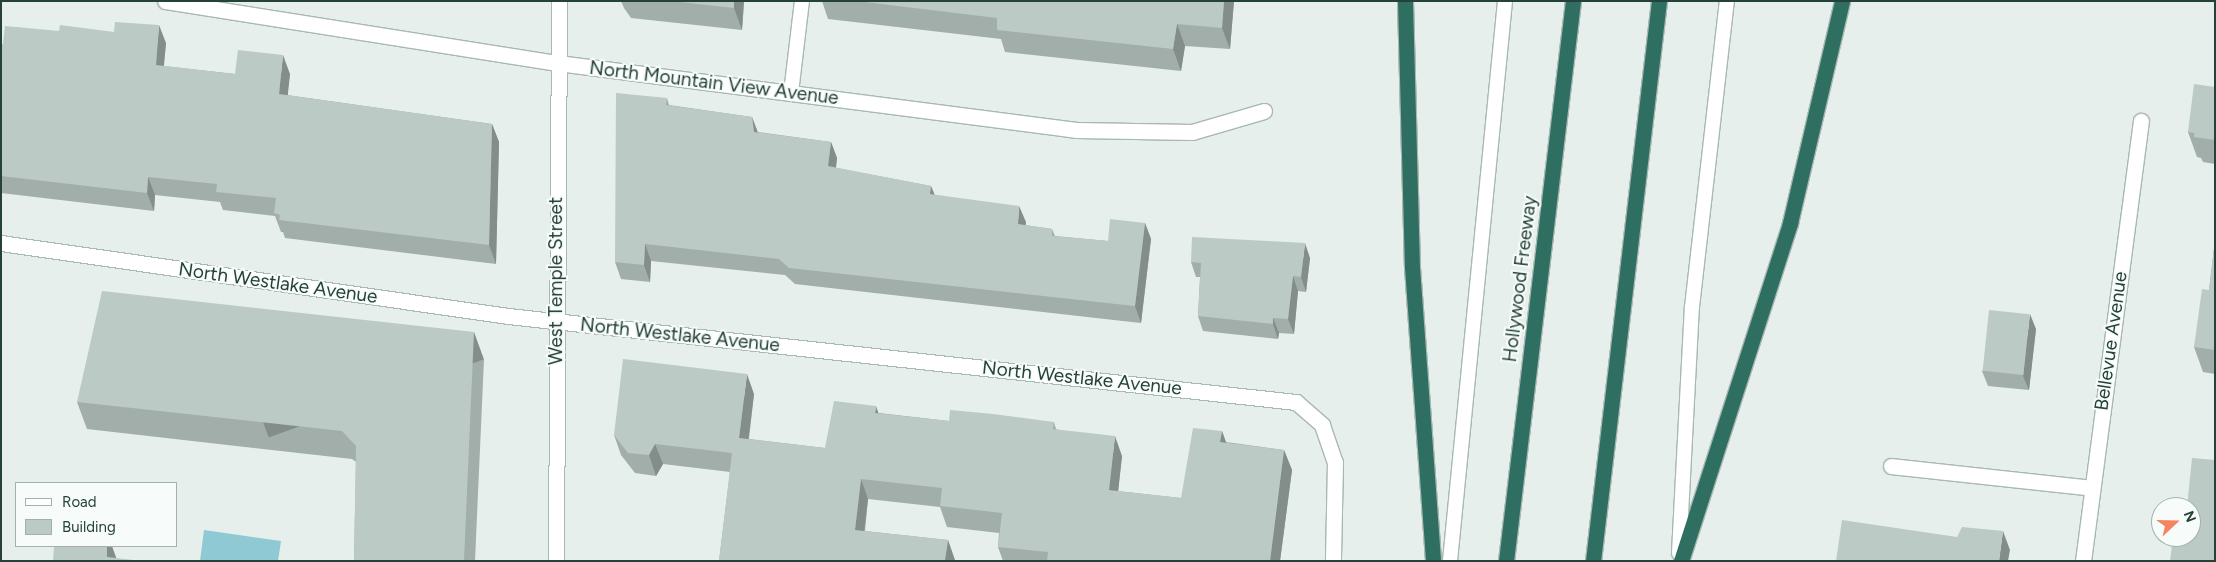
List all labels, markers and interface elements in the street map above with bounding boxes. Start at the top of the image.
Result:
street label: North Mountain View Avenue [588,56,840,110]
street label: Hollywood Freeway [1498,195,1542,363]
street label: West Temple Street [545,197,567,365]
street label: North Westlake Avenue [177,258,379,308]
street label: Bellevue Avenue [2090,270,2132,412]
street label: North Westlake Avenue [579,313,781,357]
street label: North Westlake Avenue [981,356,1183,400]
legend [15,482,178,547]
text: Road [62,493,97,511]
north arrow [2151,497,2201,547]
text: N [2180,509,2199,525]
text: Building [62,518,116,536]

